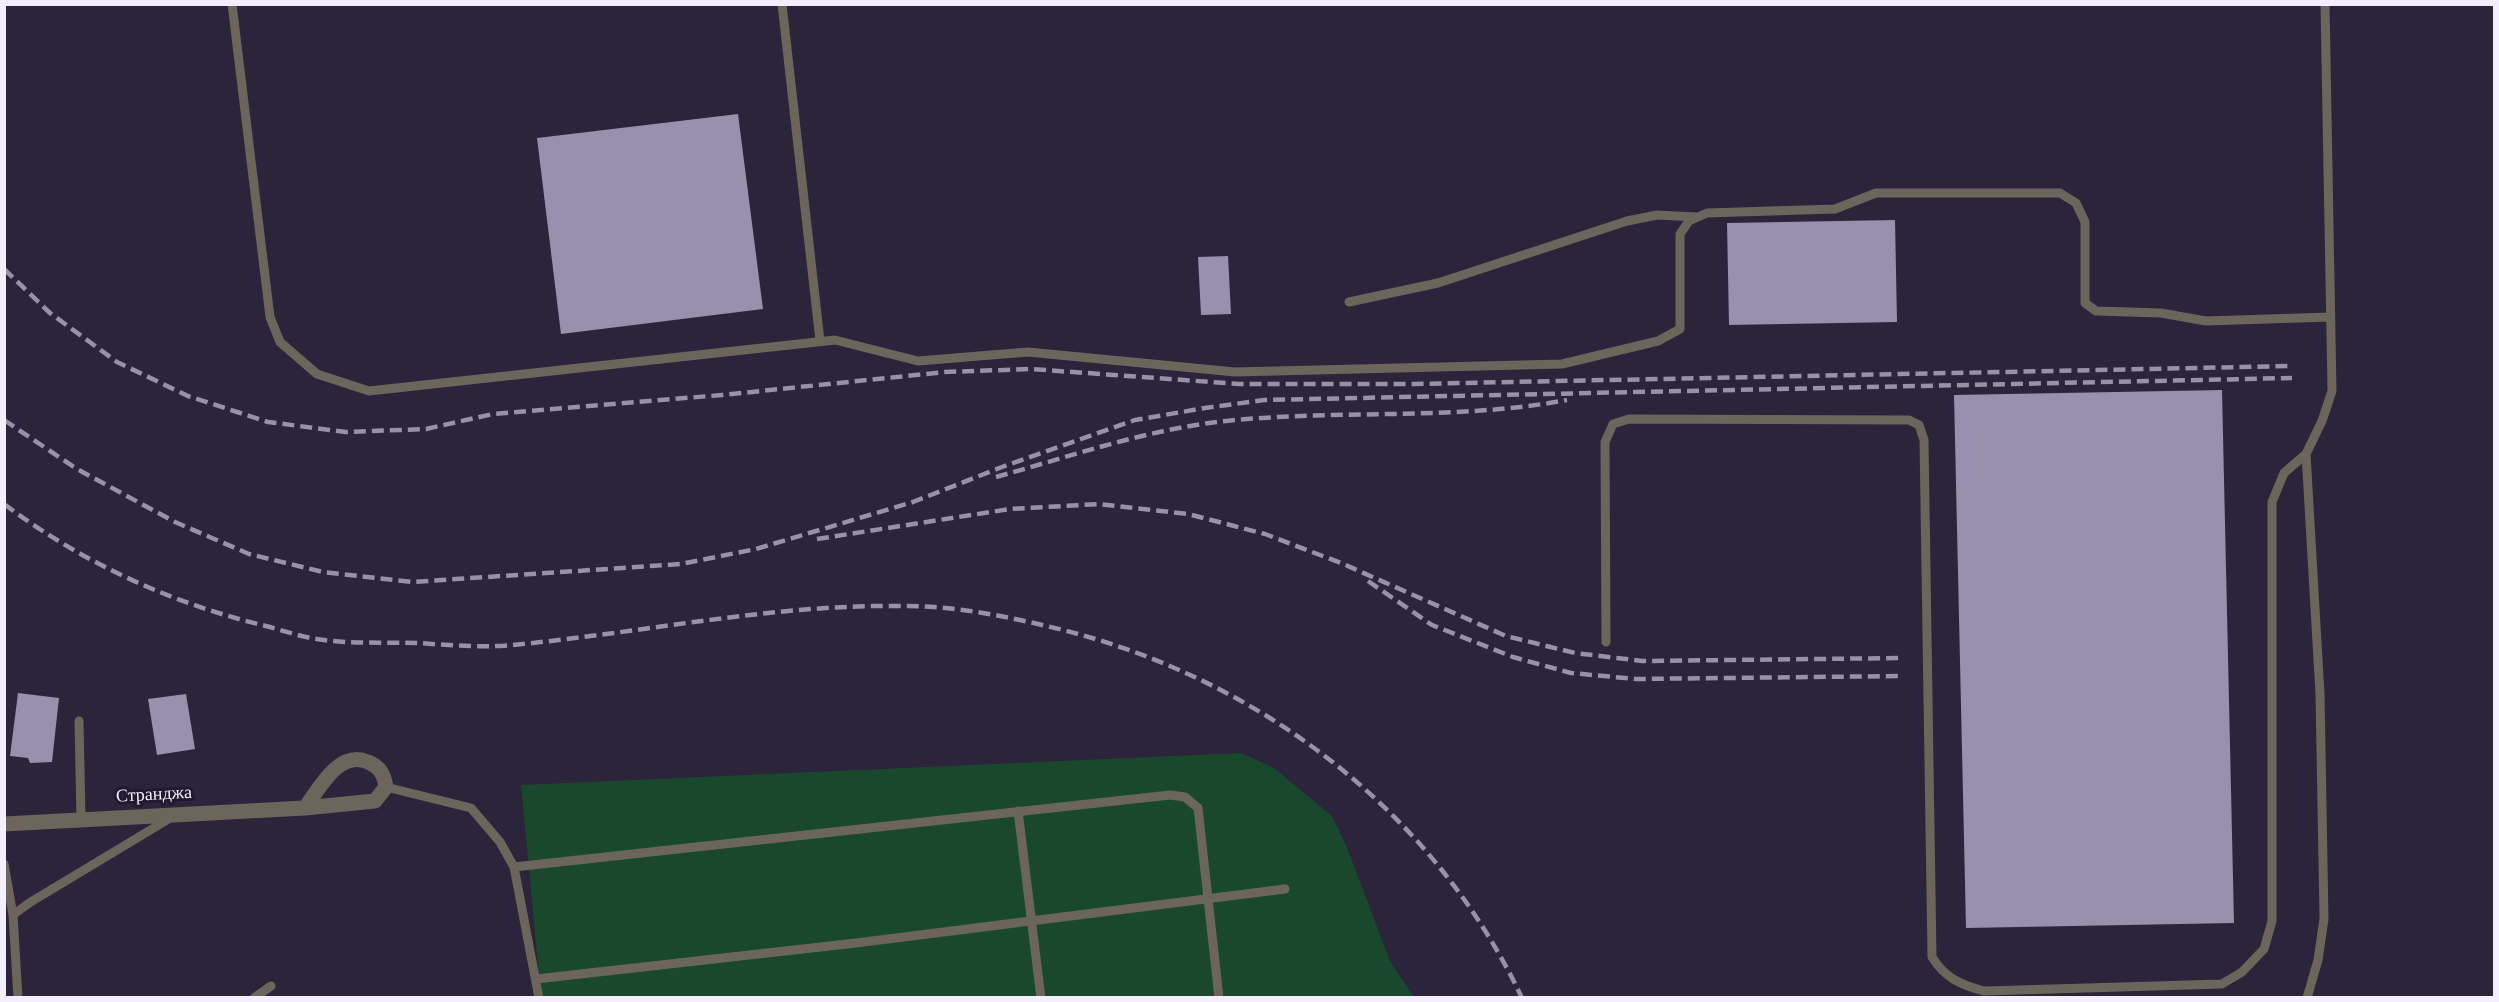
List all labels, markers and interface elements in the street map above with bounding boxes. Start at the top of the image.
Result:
street label: Странджа [115,782,193,808]

